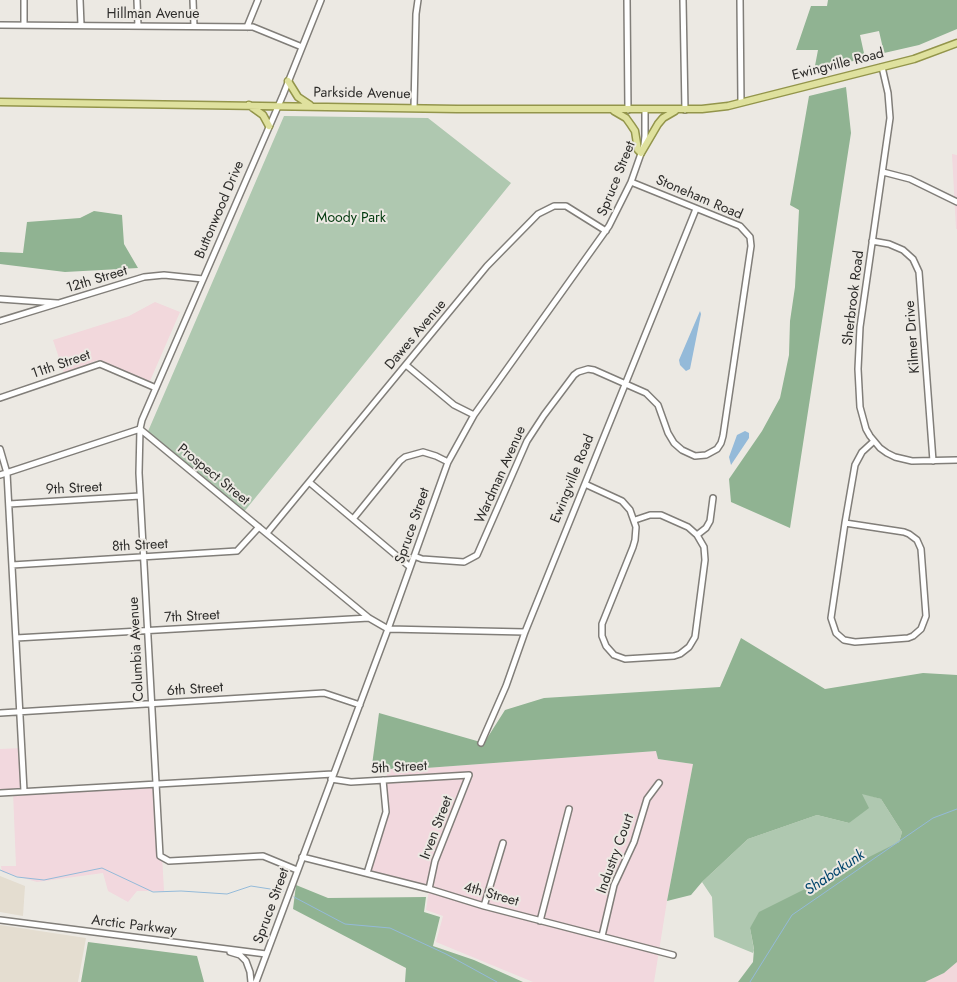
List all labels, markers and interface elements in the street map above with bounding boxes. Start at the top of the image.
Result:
street label: Hillman Avenue [107,7,199,23]
street label: Ewingville Road [790,45,886,85]
street label: Parkside Avenue [313,85,411,103]
street label: Spruce Street [594,139,640,219]
street label: Buttonwood Drive [192,159,248,261]
street label: Stoneham Road [653,172,745,224]
park label: Moody Park [316,211,386,227]
street label: Sherbrook Road [840,250,868,346]
street label: 12th Street [65,263,129,297]
street label: Dawes Avenue [382,297,450,373]
street label: Kilmer Drive [902,300,924,374]
street label: 11th Street [29,347,93,383]
street label: Wardman Avenue [472,424,530,526]
street label: Ewingville Road [548,432,598,526]
street label: Prospect Street [173,441,253,509]
street label: 9th Street [45,479,103,499]
street label: Spruce Street [392,486,434,566]
street label: 8th Street [112,536,168,556]
street label: Columbia Avenue [126,596,148,702]
street label: 7th Street [164,607,220,627]
street label: 6th Street [166,680,224,700]
street label: 5th Street [370,758,428,778]
street label: Irven Street [417,794,457,862]
street label: Industry Court [594,812,638,896]
water label: Shabakunk [802,846,868,900]
street label: Spruce Street [251,866,293,946]
street label: 4th Street [462,879,520,911]
street label: Arctic Parkway [90,912,178,940]

